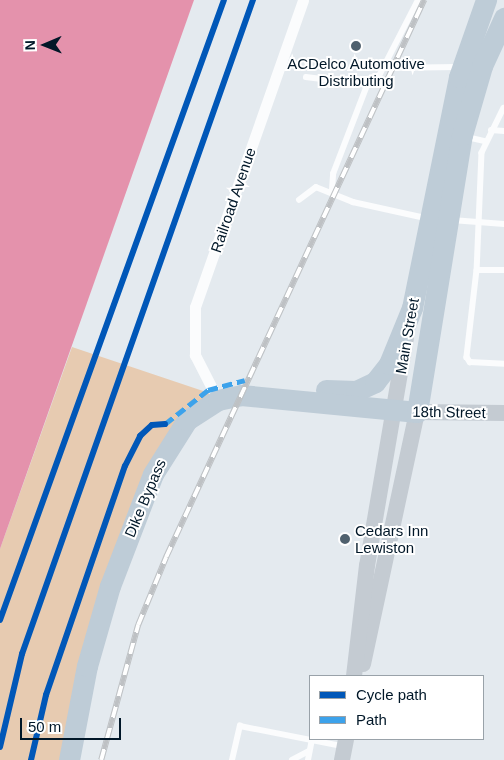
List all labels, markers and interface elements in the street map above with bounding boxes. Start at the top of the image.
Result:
north arrow [20,20,70,70]
text: N [22,40,38,50]
marker: ACDelco Automotive Distributing [350,40,362,52]
place label: ACDelco Automotive Distributing [287,54,425,89]
street label: Railroad Avenue [206,145,260,255]
street label: Main Street [391,297,423,375]
street label: 18th Street [412,402,486,422]
street label: Dike Bypass [120,456,170,540]
place label: Cedars Inn Lewiston [355,521,428,556]
marker: Cedars Inn Lewiston [339,533,351,545]
legend [309,675,484,740]
text: Cycle path [356,686,427,703]
scale bar [22,708,124,740]
text: Path [356,711,387,728]
text: 50 m [28,718,61,735]

